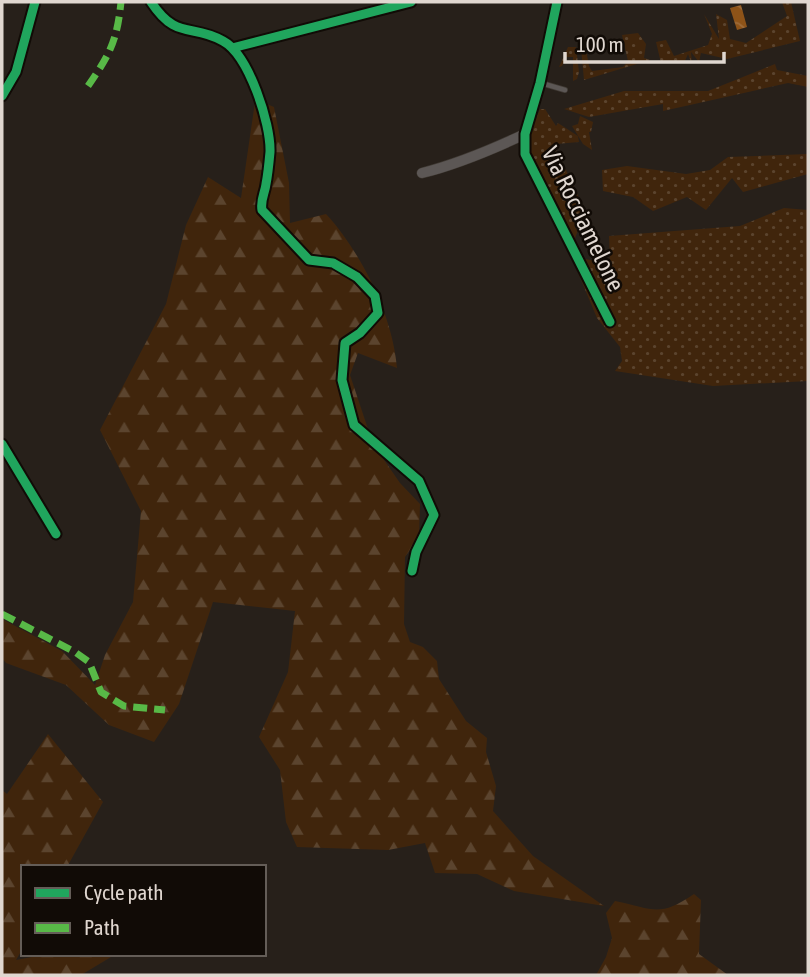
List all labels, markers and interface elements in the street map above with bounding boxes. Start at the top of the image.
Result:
scale bar [565,21,724,65]
text: 100 m [576,32,624,56]
street label: Via Rocciamelone [537,142,630,296]
legend [21,865,266,956]
text: Cycle path [84,880,163,904]
text: Path [84,915,120,939]

